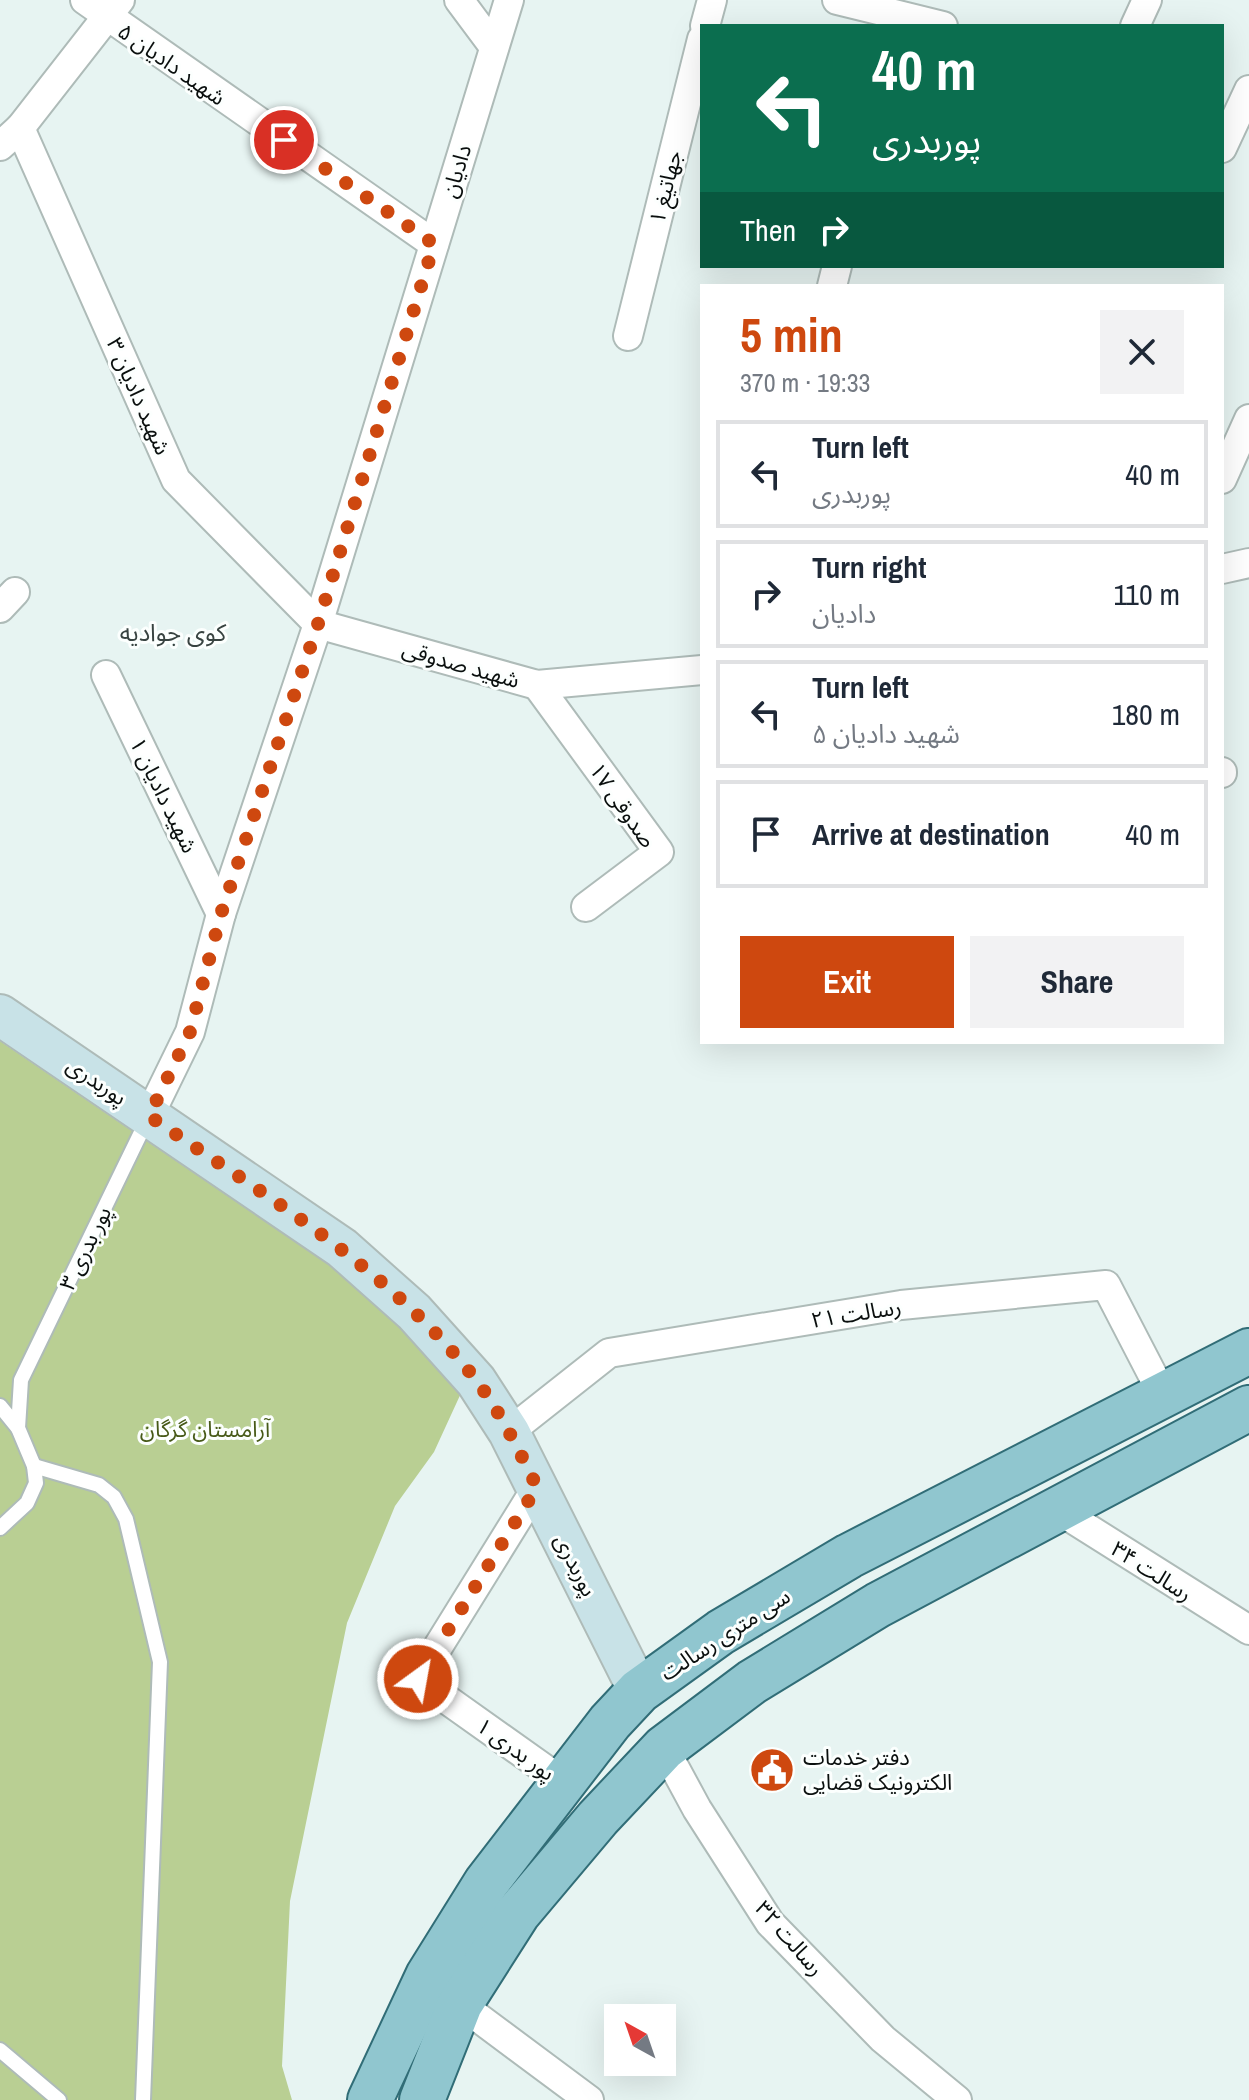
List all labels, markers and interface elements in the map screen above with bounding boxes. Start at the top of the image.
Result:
street label: ۵ شهید دادیان [112,16,232,112]
text: 40 m [872,32,977,107]
icon: left [740,56,844,160]
pin [250,106,318,174]
text: پوربدری [872,116,981,164]
icon: arrive [262,118,306,162]
street label: دادیان [434,141,478,201]
street label: جهاتیغ ۱ [641,147,691,227]
icon: right [812,208,856,252]
text: Then [740,210,796,250]
text: 5 min [740,302,843,367]
button: close [1100,310,1184,394]
street label: ۳ شهید دادیان [100,333,178,459]
text: 370 m · 19:33 [740,365,870,400]
text: Turn left [812,427,909,467]
icon: left [744,452,788,496]
text: 40 m [1125,454,1180,494]
text: پوربدری [812,476,891,511]
text: Turn right [812,547,926,587]
icon: right [744,572,788,616]
text: 110 m [1113,574,1180,614]
text: دادیان [812,596,876,631]
district label: کوی جوادیه [120,616,227,648]
street label: شهید صدوقی [399,633,523,695]
text: Turn left [812,667,909,707]
icon: left [744,692,788,736]
text: 180 m [1112,694,1180,734]
text: ۵ شهید دادیان [812,716,960,751]
street label: ۱ شهید دادیان [123,732,205,858]
street label: ۱۷ صدوقی [583,756,663,854]
icon: arrive [744,812,788,856]
text: Arrive at destination [812,814,1050,854]
text: 40 m [1125,814,1180,854]
button: Exit [740,936,954,1028]
button: Share [970,936,1184,1028]
street label: پوربدری [61,1050,133,1112]
street label: پور بدری ۳ [52,1201,118,1295]
street label: ۲۱ رسالت [809,1291,903,1335]
park label: آرامستان گرگان [140,1414,272,1444]
street label: پوربدری [547,1528,605,1602]
street label: رسالت ۳۴ [1106,1534,1198,1608]
street label: سی متری رسالت [654,1581,796,1687]
position arrow [376,1637,460,1721]
street label: پور بدری ۱ [471,1710,561,1788]
place label: دفتر خدمات الکترونیک قضایی [803,1742,952,1797]
public building icon: دفتر خدمات الکترونیک قضایی [748,1746,796,1794]
street label: ۳۲ رسالت [749,1894,831,1982]
north arrow [604,2004,676,2076]
map controls [604,2004,676,2076]

